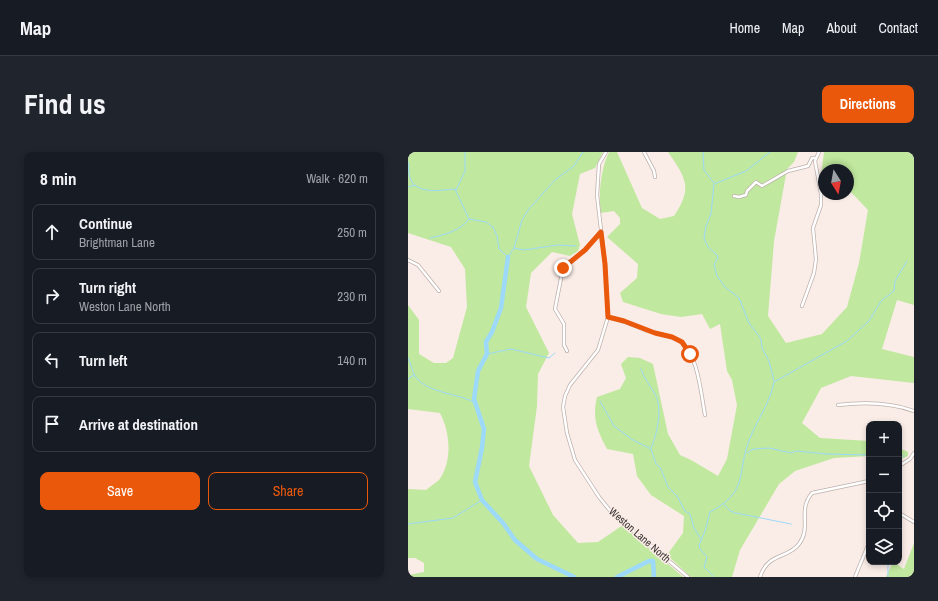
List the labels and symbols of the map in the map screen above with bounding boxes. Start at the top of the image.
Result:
north arrow [818,164,854,200]
route end [554,259,572,277]
route start [681,345,699,363]
street label: Weston Lane North [606,504,674,566]

